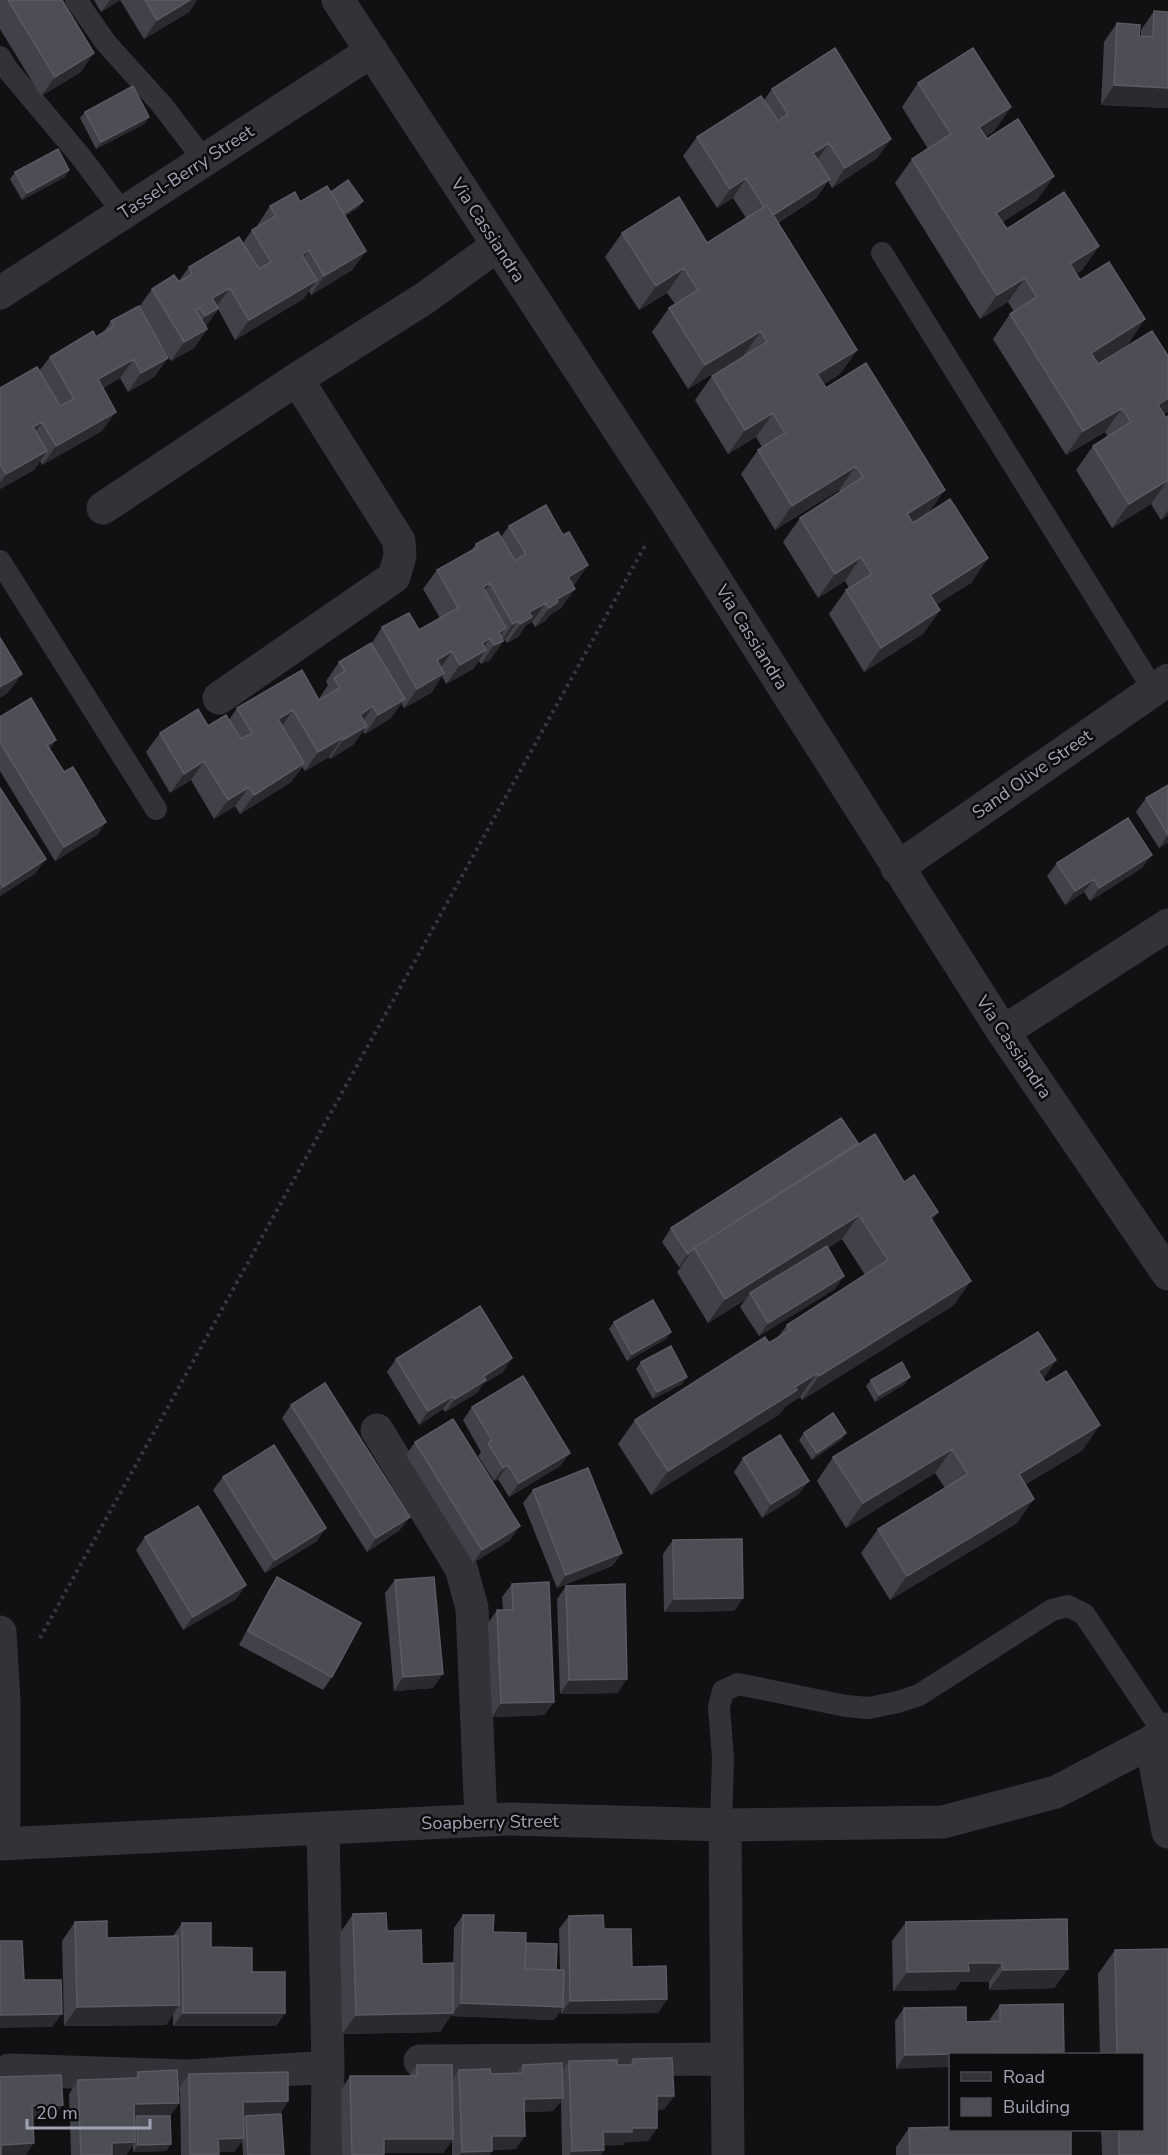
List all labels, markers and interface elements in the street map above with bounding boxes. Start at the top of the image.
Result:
street label: Tassel-Berry Street [114,119,259,225]
street label: Via Cassiandra [445,172,531,287]
street label: Via Cassiandra [710,579,794,694]
street label: Sand Olive Street [967,723,1097,824]
street label: Via Cassiandra [970,990,1057,1103]
street label: Soapberry Street [421,1809,560,1835]
legend [949,2053,1144,2131]
text: Road [1003,2065,1045,2089]
scale bar [27,2092,150,2130]
text: Building [1003,2095,1070,2119]
text: 20 m [36,2101,78,2125]

